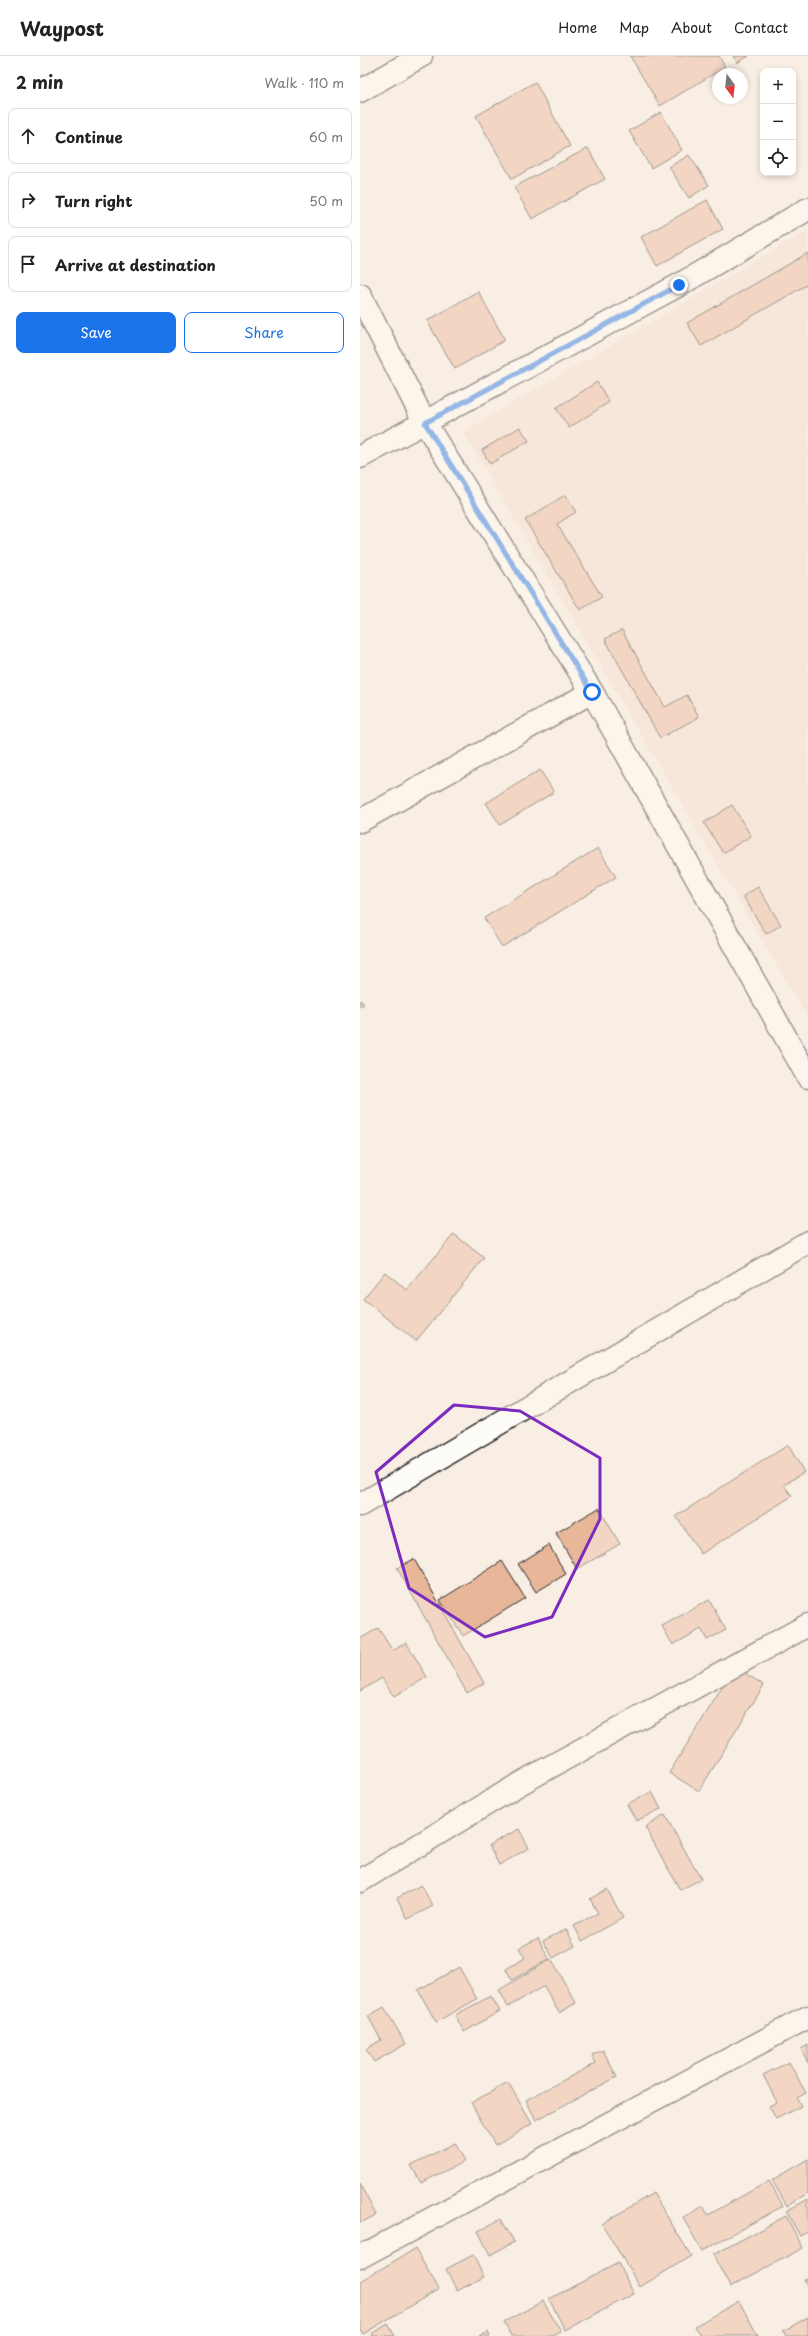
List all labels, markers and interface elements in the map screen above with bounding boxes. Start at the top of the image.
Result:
text: Waypost [20,14,104,42]
text: Home [558,17,597,38]
text: Map [619,17,649,38]
text: About [671,17,712,38]
text: Contact [734,17,788,38]
north arrow [712,68,748,104]
map controls [760,68,796,176]
button: + [760,68,796,104]
text: 2 min [16,69,63,95]
text: Walk · 110 m [265,73,344,92]
button: − [760,104,796,140]
icon: ahead [17,125,39,147]
text: Continue [55,125,123,148]
text: 60 m [309,127,343,146]
button: locate [760,140,796,176]
icon: right [17,189,39,211]
text: Turn right [55,189,132,212]
text: 50 m [309,191,343,210]
icon: arrive [17,253,39,275]
text: Arrive at destination [55,253,216,276]
route end [670,276,688,294]
button: Save [16,312,176,353]
button: Share [184,312,344,353]
route start [583,683,601,701]

